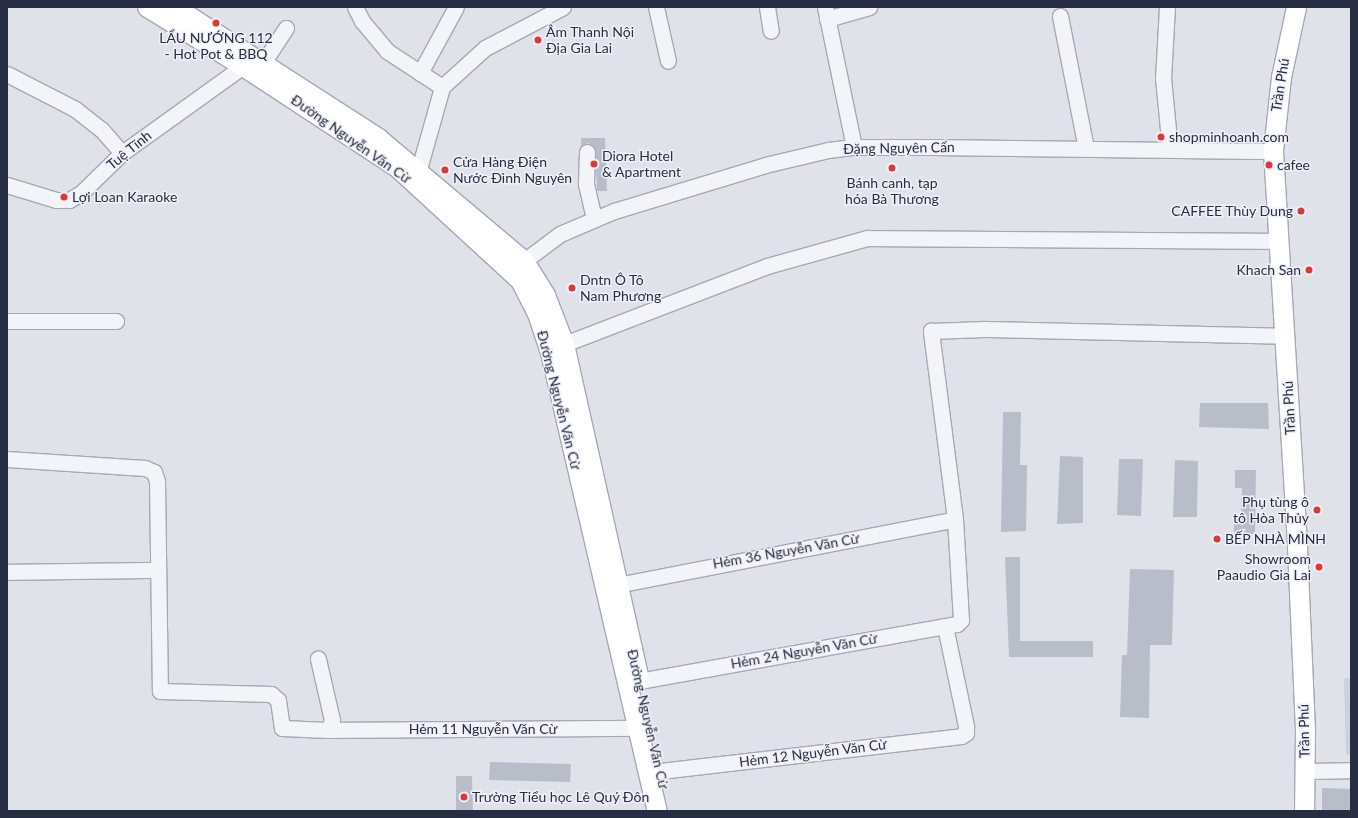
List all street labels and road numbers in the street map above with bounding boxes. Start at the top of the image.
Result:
street label: Trần Phú [1267,57,1293,113]
street label: Đường Nguyễn Văn Cừ [288,91,414,187]
street label: Tuệ Tĩnh [103,127,155,173]
street label: Đặng Nguyên Cẩn [843,139,955,157]
street label: Đường Nguyễn Văn Cừ [534,329,584,471]
street label: Trần Phú [1279,381,1299,435]
street label: Hẻm 36 Nguyễn Văn Cừ [711,530,861,572]
street label: Hẻm 24 Nguyễn Văn Cừ [729,630,879,672]
street label: Đường Nguyễn Văn Cừ [624,647,672,791]
street label: Trần Phú [1295,704,1313,758]
street label: Hẻm 11 Nguyễn Văn Cừ [408,721,558,737]
street label: Hẻm 12 Nguyễn Văn Cừ [738,736,888,770]

